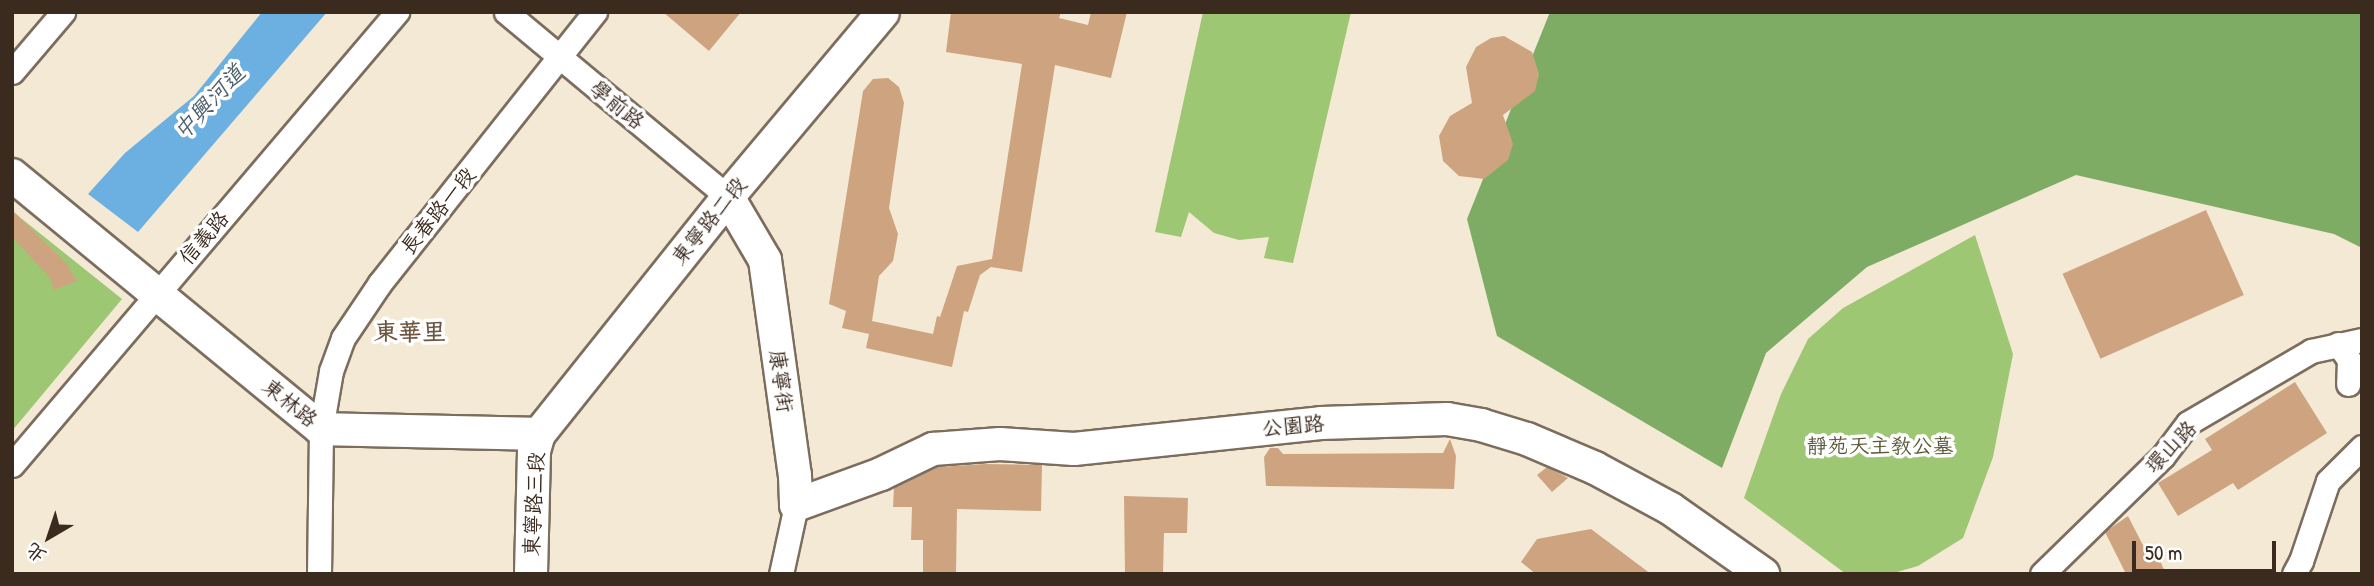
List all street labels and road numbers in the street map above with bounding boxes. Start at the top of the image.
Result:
street label: 學前路 [585,75,649,135]
street label: 長春路一段 [395,162,481,260]
street label: 東寧路二段 [666,172,752,270]
street label: 信義路 [174,206,234,270]
street label: 康寧街 [764,348,798,414]
street label: 東林路 [258,373,322,433]
street label: 公園路 [1261,411,1325,441]
street label: 環山路 [2140,416,2202,478]
street label: 東寧路三段 [519,451,549,557]

